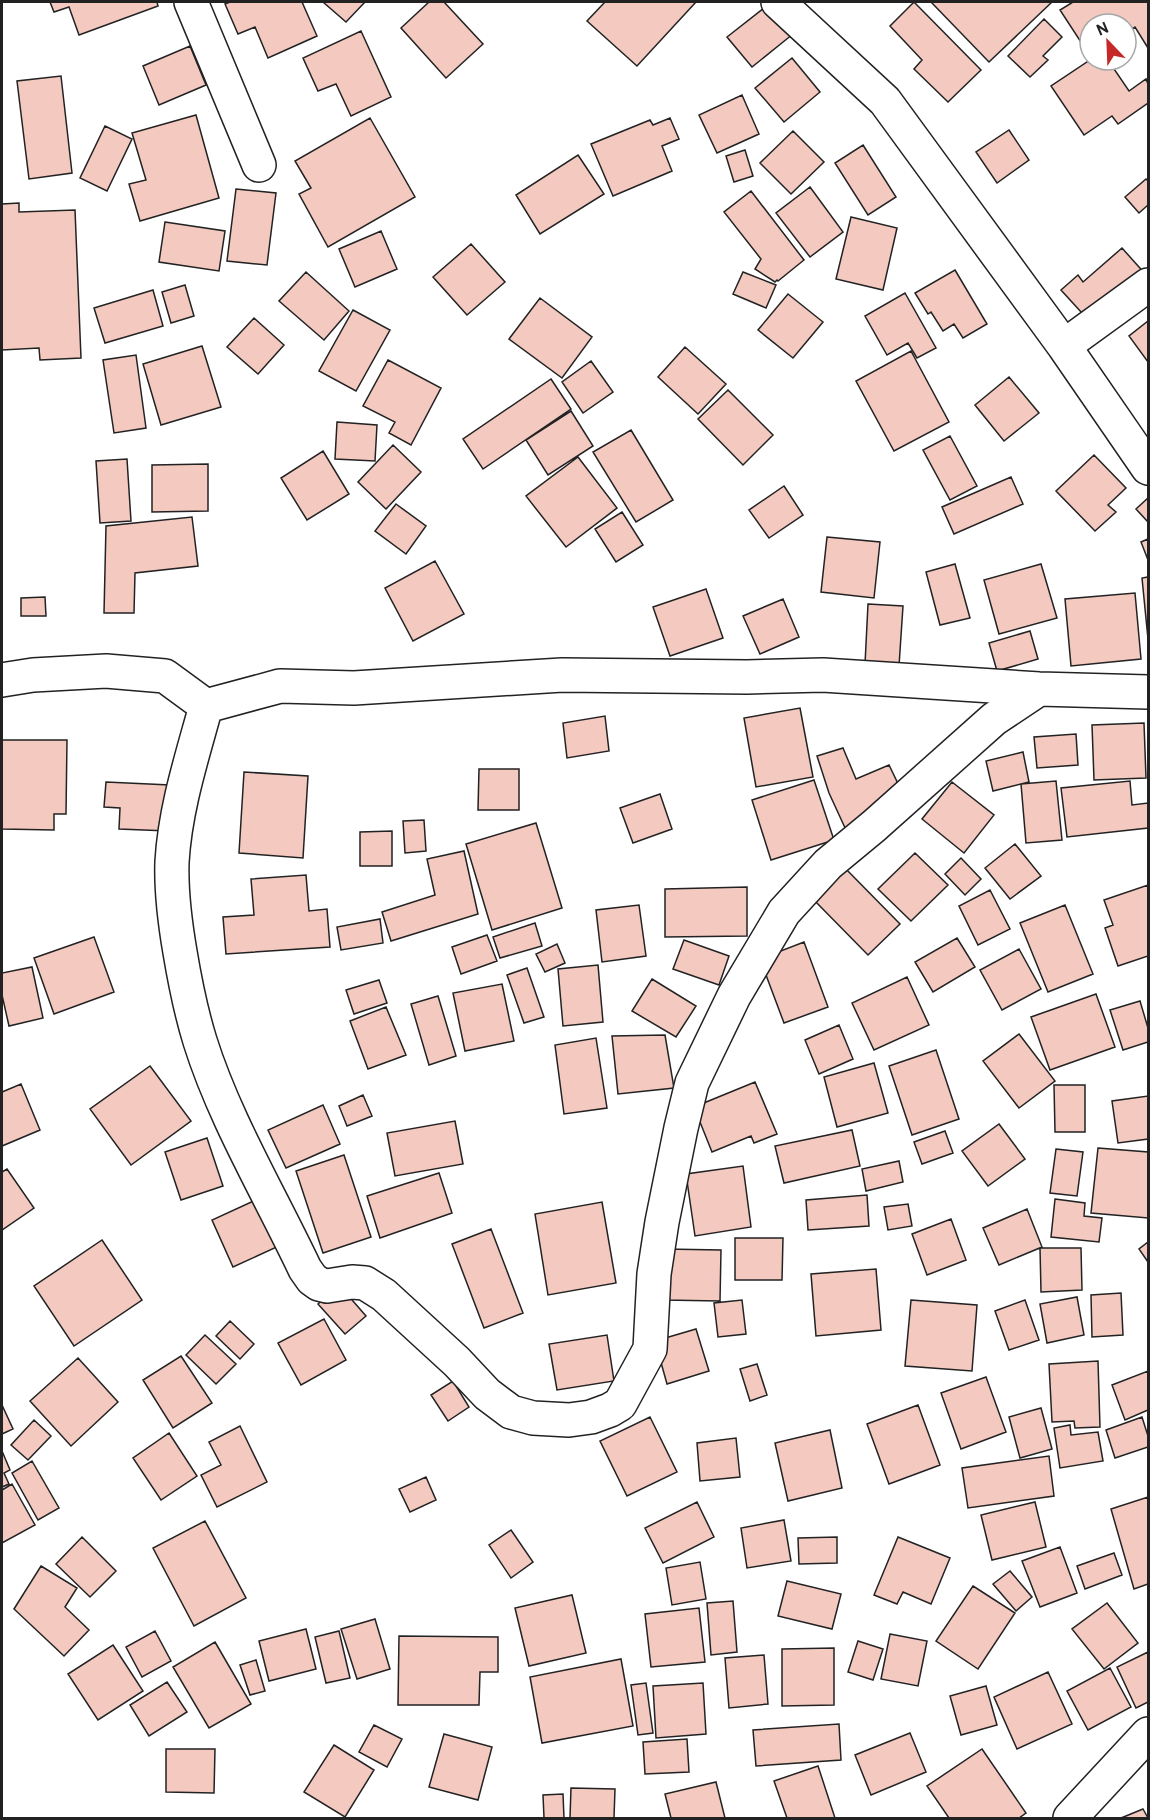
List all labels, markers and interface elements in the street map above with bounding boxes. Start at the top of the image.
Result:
north arrow [1078,12,1138,72]
text: N [1094,19,1112,41]

